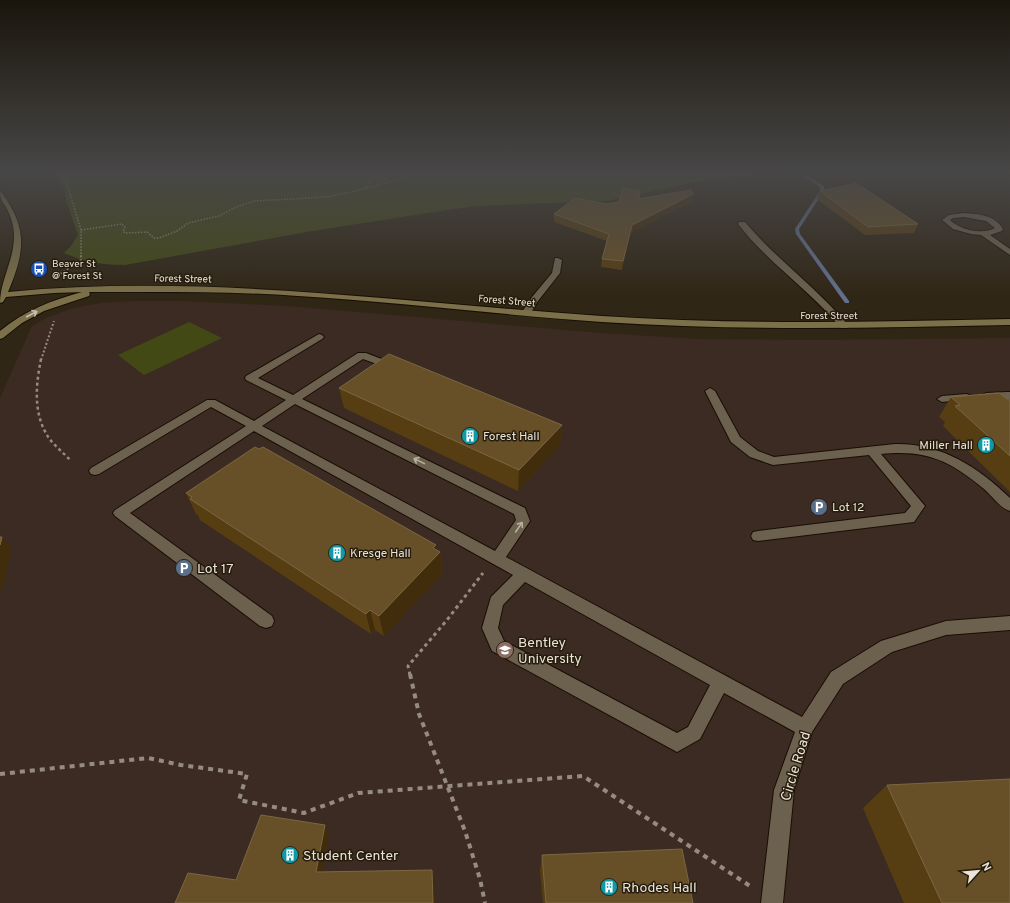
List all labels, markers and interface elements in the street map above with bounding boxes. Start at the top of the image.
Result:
place label: Beaver St @ Forest St [52,258,102,283]
bus stop icon: Beaver St @ Forest St [29,259,49,279]
street label: Forest Street [154,272,212,287]
street label: Forest Street [478,293,536,310]
one-way arrow [26,309,38,317]
street label: Forest Street [800,310,858,323]
building icon: Forest Hall [460,426,480,446]
place label: Forest Hall [483,429,540,445]
building icon: Miller Hall [976,435,996,455]
place label: Miller Hall [919,438,973,454]
one-way arrow [414,457,426,464]
parking icon: Lot 12 [809,497,829,517]
place label: Lot 12 [832,500,864,516]
one-way arrow [515,522,523,533]
building icon: Kresge Hall [327,543,347,563]
place label: Kresge Hall [350,546,411,562]
parking icon: Lot 17 [174,558,194,578]
place label: Lot 17 [197,561,234,578]
place label: Bentley University [518,635,582,668]
school or university icon: Bentley University [495,640,515,660]
street label: Circle Road [778,730,815,803]
building icon: Student Center [280,845,300,865]
place label: Student Center [303,848,399,865]
north arrow [958,851,998,891]
text: N [978,860,994,874]
building icon: Rhodes Hall [599,877,619,897]
place label: Rhodes Hall [622,880,697,897]

